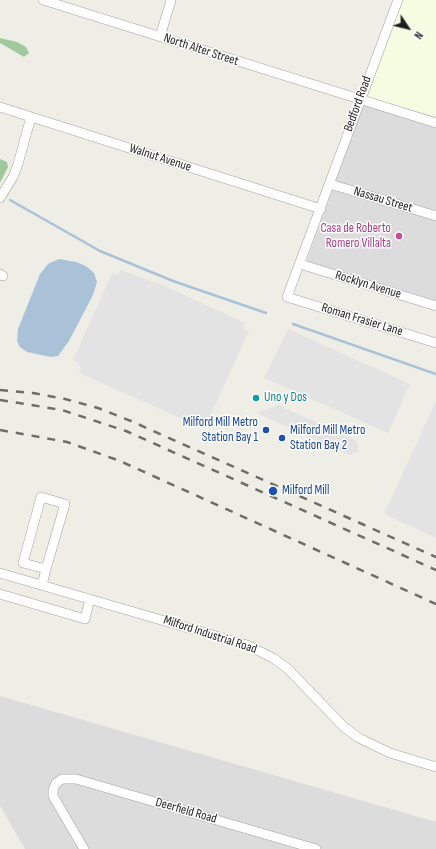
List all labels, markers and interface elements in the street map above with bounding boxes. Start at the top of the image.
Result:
north arrow [388,8,428,48]
text: N [411,29,425,41]
street label: North Alter Street [162,31,240,69]
street label: Bedford Road [341,74,375,134]
street label: Walnut Avenue [127,141,193,175]
street label: Nassau Street [352,184,414,216]
place label: Casa de Roberto Romero Villalta [321,221,391,252]
marker: Casa de Roberto Romero Villalta [394,231,404,241]
street label: Rocklyn Avenue [333,268,403,302]
street label: Roman Frasier Lane [319,300,405,340]
place label: Uno y Dos [264,390,307,406]
marker: Uno y Dos [251,393,261,403]
place label: Milford Mill Metro Station Bay 1 [183,415,258,446]
place label: Milford Mill Metro Station Bay 2 [290,423,365,454]
marker: Milford Mill Metro Station Bay 1 [261,425,271,435]
marker: Milford Mill Metro Station Bay 2 [277,433,287,443]
place label: Milford Mill [282,483,329,499]
marker: Milford Mill [267,485,279,497]
street label: Milford Industrial Road [161,613,259,657]
street label: Deerfield Road [153,795,219,827]

